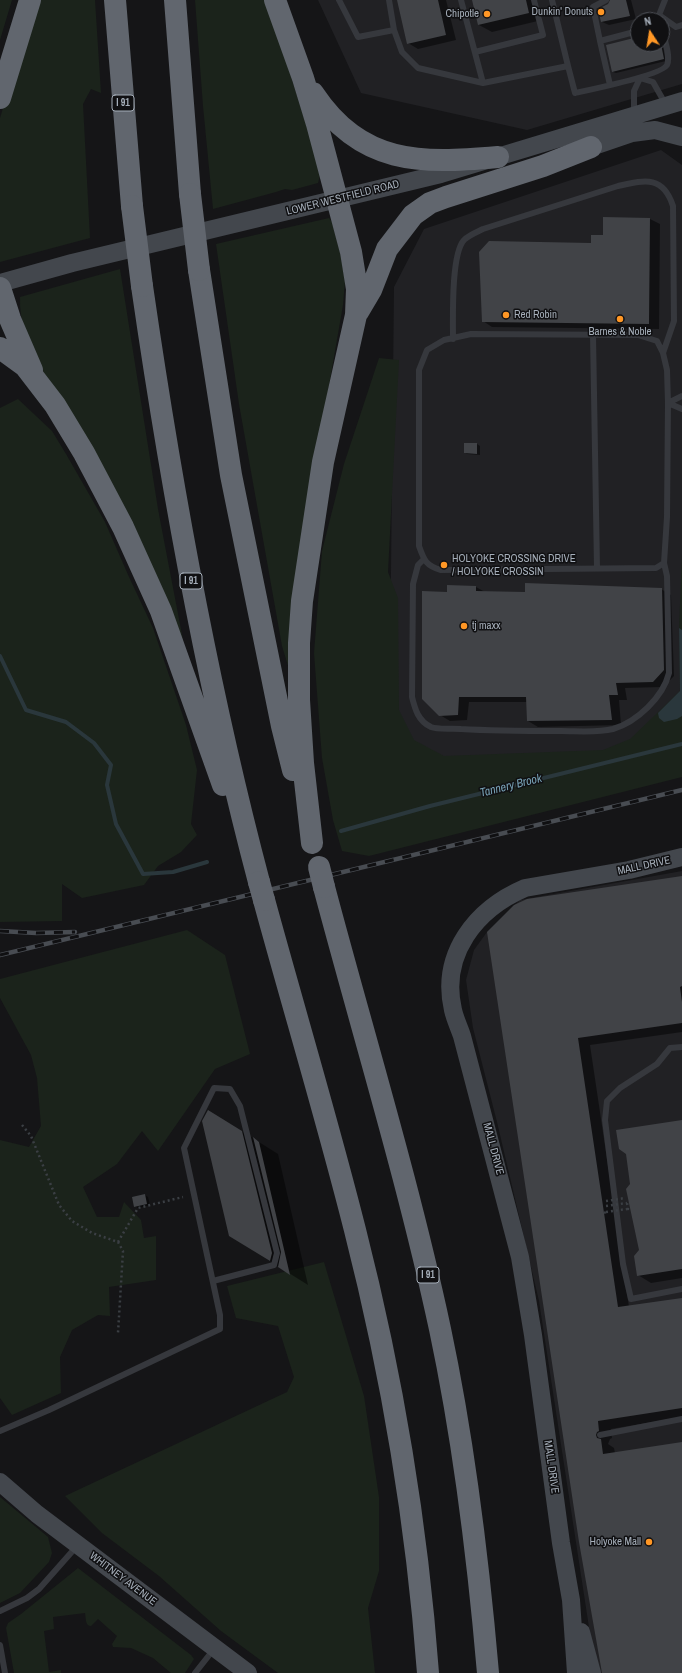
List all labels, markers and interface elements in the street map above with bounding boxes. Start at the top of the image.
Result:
place label: Dunkin' Donuts [532,5,593,19]
place label: Chipotle [445,7,479,21]
marker: Dunkin' Donuts [596,7,606,17]
marker: Chipotle [482,9,492,19]
north arrow [630,12,670,52]
text: N [643,14,652,29]
road number: I 91 [112,95,134,111]
street label: LOWER WESTFIELD ROAD [285,178,401,218]
place label: Red Robin [514,308,557,322]
marker: Red Robin [501,310,511,320]
marker: Barnes & Noble [615,314,625,324]
place label: Barnes & Noble [588,325,652,339]
place label: HOLYOKE CROSSING DRIVE / HOLYOKE CROSSIN [452,552,576,578]
marker: HOLYOKE CROSSING DRIVE / HOLYOKE CROSSIN [439,560,449,570]
road number: I 91 [180,573,202,589]
place label: tj maxx [472,619,501,633]
marker: tj maxx [459,621,469,631]
water label: Tannery Brook [479,771,543,801]
street label: MALL DRIVE [616,854,672,878]
street label: MALL DRIVE [480,1121,506,1177]
road number: I 91 [417,1267,439,1283]
street label: MALL DRIVE [541,1440,561,1494]
place label: Holyoke Mall [589,1535,641,1549]
marker: Holyoke Mall [644,1537,654,1547]
street label: WHITNEY AVENUE [87,1549,159,1609]

